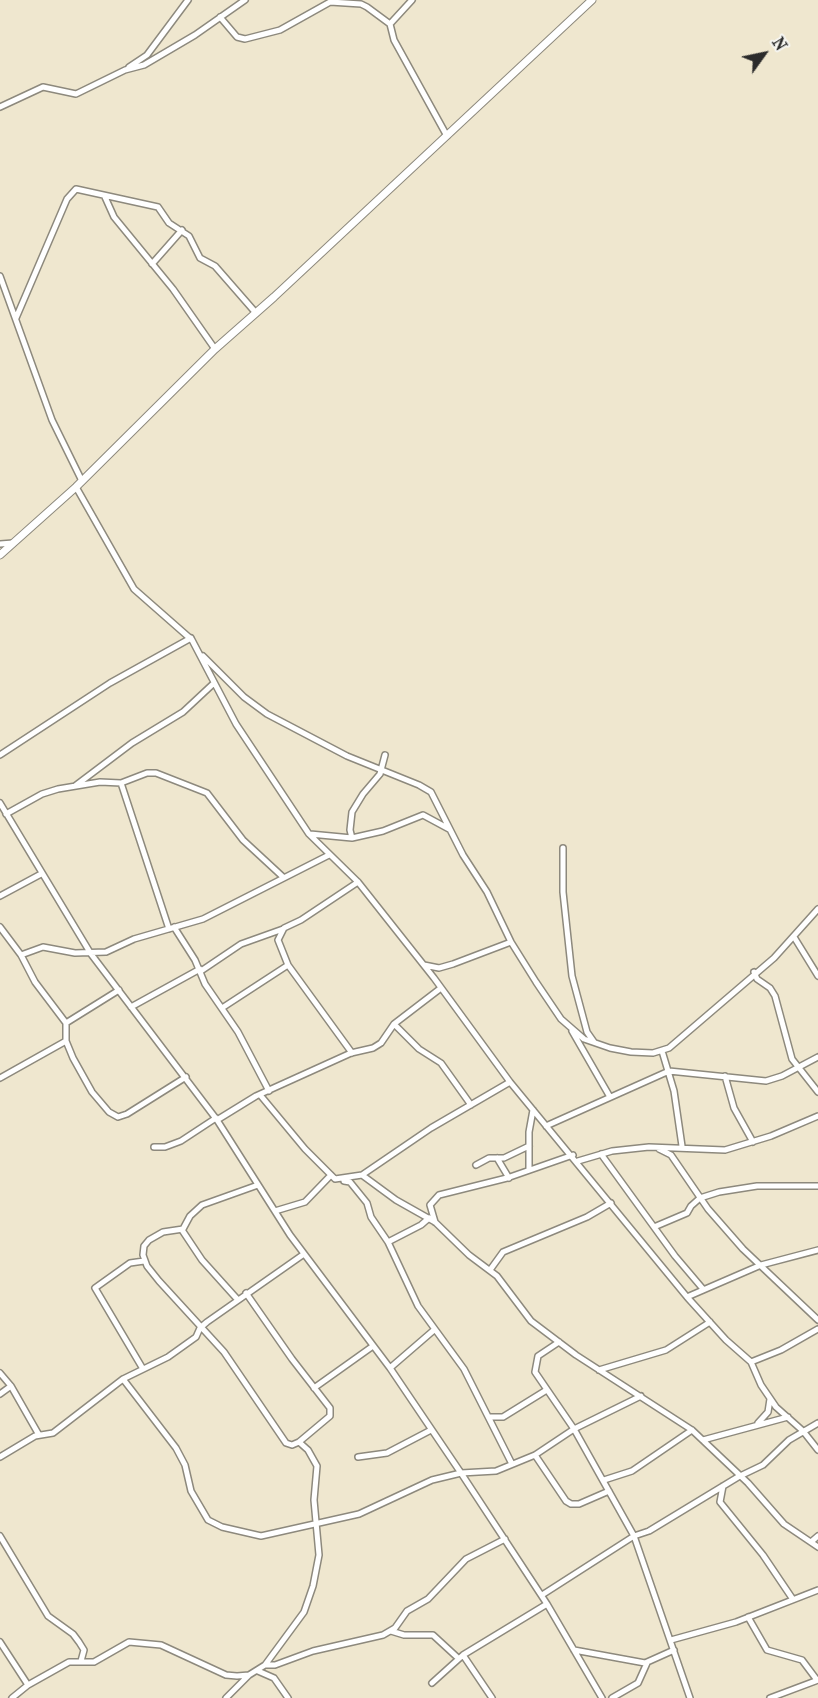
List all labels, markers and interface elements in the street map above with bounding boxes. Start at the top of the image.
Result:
north arrow [734,24,794,84]
text: N [768,34,791,54]

